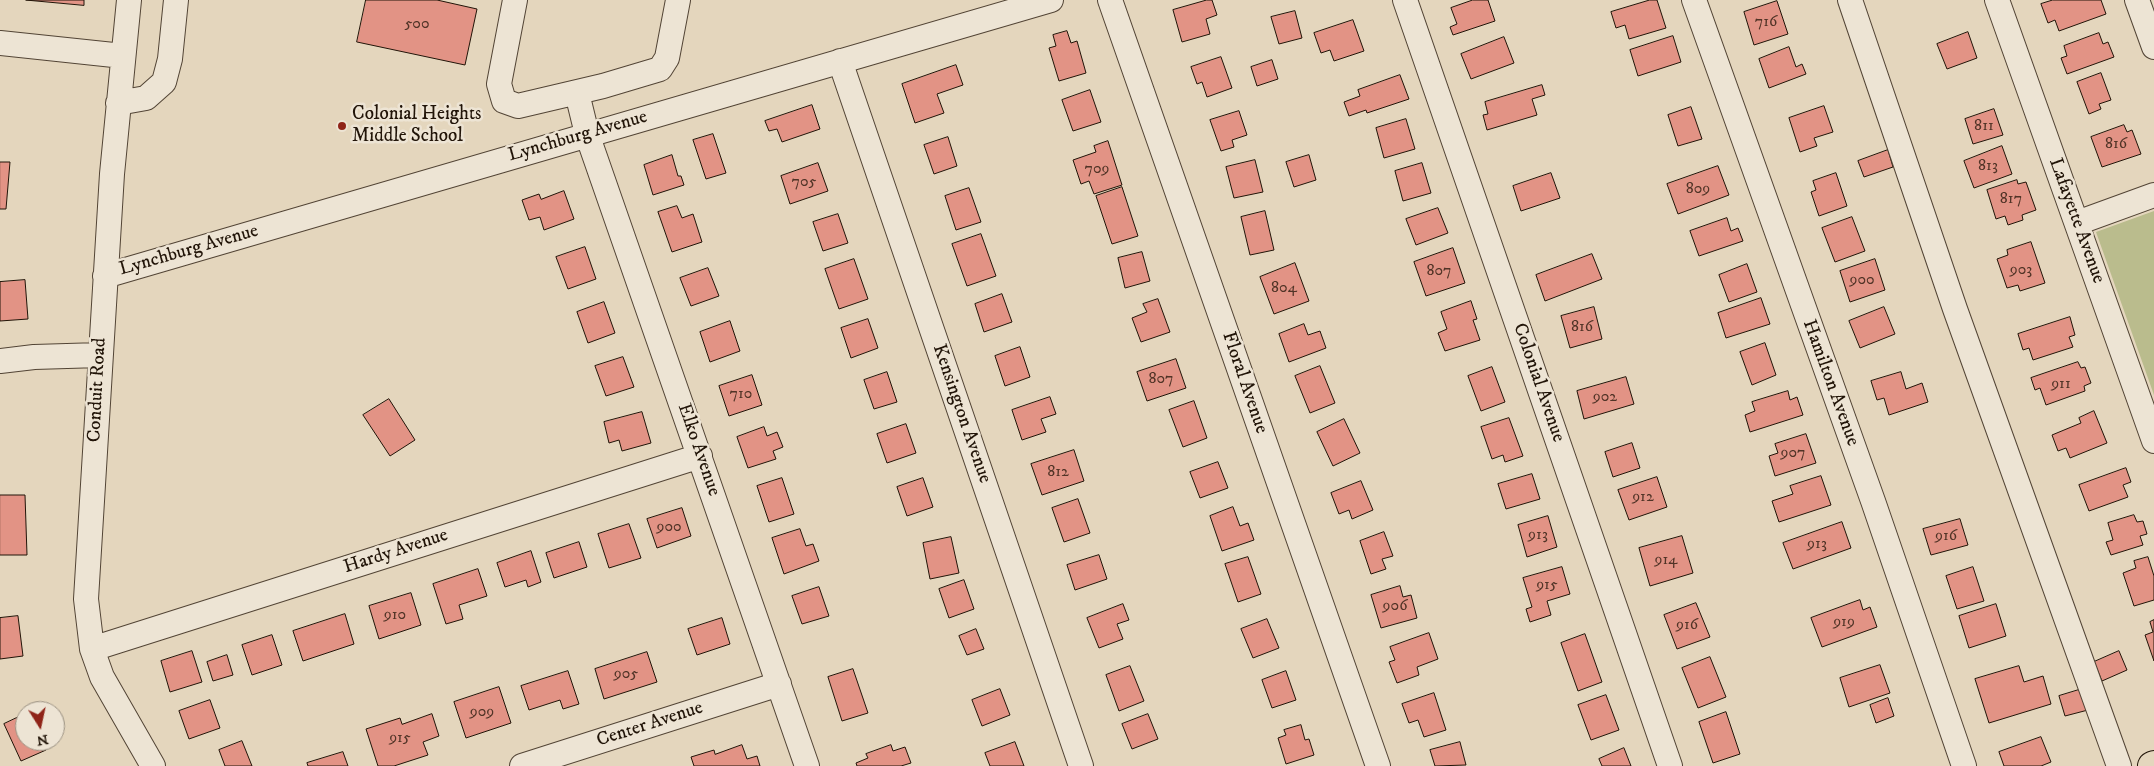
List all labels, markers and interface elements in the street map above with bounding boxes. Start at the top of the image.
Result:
house number: 716 [1755,13,1777,33]
house number: 500 [404,15,430,35]
place label: Colonial Heights Middle School [352,104,481,148]
street label: Lynchburg Avenue [506,106,650,168]
house number: 811 [1974,117,1994,137]
marker: Colonial Heights Middle School [336,120,348,132]
house number: 816 [2105,135,2127,155]
street label: Lafayette Avenue [2043,155,2109,287]
house number: 813 [1978,157,1998,177]
house number: 709 [1084,160,1110,180]
house number: 705 [792,173,816,193]
house number: 809 [1686,180,1710,200]
house number: 817 [2000,190,2022,210]
street label: Lynchburg Avenue [117,220,261,282]
house number: 903 [2010,261,2032,281]
house number: 807 [1426,262,1452,282]
house number: 900 [1849,271,1875,291]
house number: 804 [1271,279,1297,299]
street label: Hamilton Avenue [1797,317,1863,449]
house number: 816 [1571,318,1593,338]
street label: Colonial Avenue [1507,321,1569,445]
street label: Floral Avenue [1216,329,1272,437]
street label: Conduit Road [84,337,112,443]
street label: Kensington Avenue [927,342,995,486]
house number: 807 [1148,370,1174,390]
house number: 911 [2051,375,2071,395]
house number: 710 [730,385,752,405]
house number: 902 [1593,388,1617,408]
street label: Elko Avenue [672,401,724,499]
house number: 907 [1780,444,1806,464]
house number: 812 [1047,463,1069,483]
house number: 912 [1632,488,1654,508]
house number: 900 [656,518,682,538]
street label: Hardy Avenue [341,524,451,580]
house number: 913 [1528,526,1548,546]
house number: 916 [1935,527,1957,547]
house number: 913 [1807,535,1827,555]
house number: 914 [1654,551,1678,571]
house number: 915 [1536,576,1558,596]
house number: 906 [1383,597,1407,617]
house number: 910 [384,606,406,626]
house number: 919 [1833,613,1855,633]
house number: 916 [1676,616,1698,636]
house number: 905 [614,665,638,685]
street label: Center Avenue [594,697,706,753]
north arrow [15,701,65,751]
house number: 909 [470,703,494,723]
house number: 915 [389,729,411,749]
text: N [35,730,50,750]

